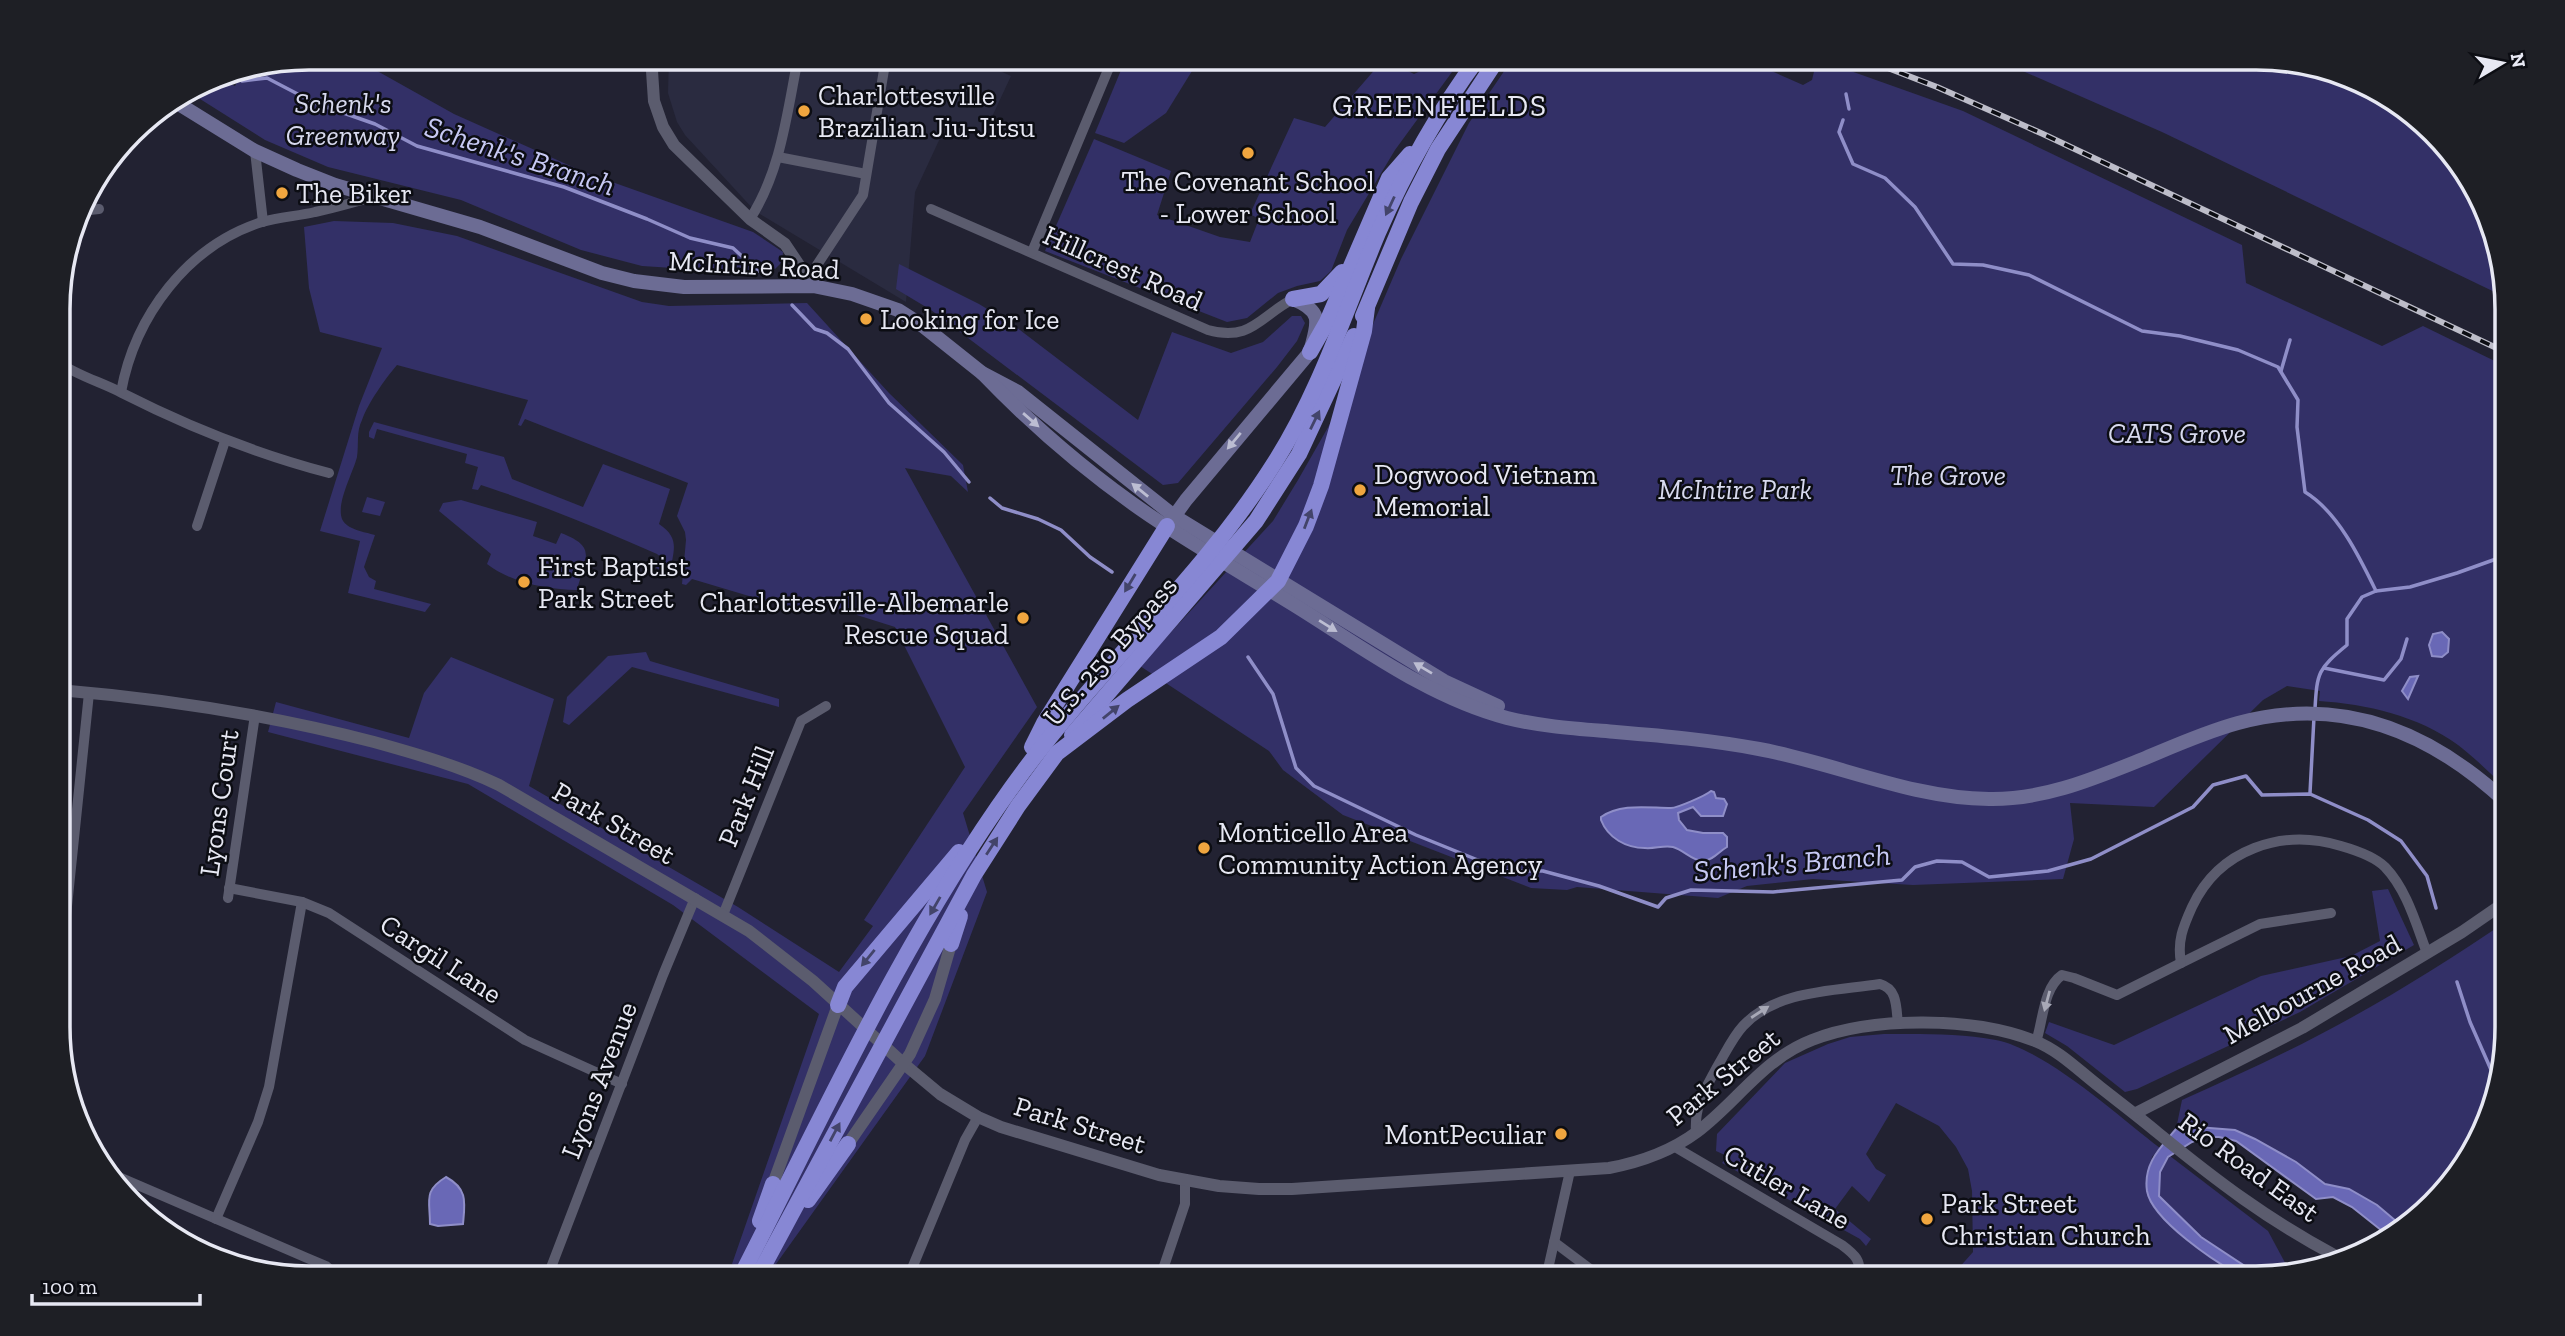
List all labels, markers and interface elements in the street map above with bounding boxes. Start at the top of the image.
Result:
north arrow [2467,28,2537,98]
text: N [2506,51,2531,69]
place label: Charlottesville Brazilian Jiu-Jitsu [818,79,1035,144]
park label: Schenk's Greenway [286,87,400,152]
district label: GREENFIELDS [1332,88,1548,124]
marker: Charlottesville Brazilian Jiu-Jitsu [796,103,812,119]
water label: Schenk's Branch [420,108,620,204]
marker: The Covenant School - Lower School [1240,145,1256,161]
place label: The Covenant School - Lower School [1121,165,1375,230]
place label: The Biker [296,177,412,210]
marker: The Biker [274,185,290,201]
one-way arrow [1385,196,1396,216]
street label: Hillcrest Road [1038,218,1208,318]
street label: McIntire Road [668,244,840,286]
place label: Looking for Ice [880,303,1059,336]
marker: Looking for Ice [858,311,874,327]
one-way arrow [1309,410,1321,430]
one-way arrow [1022,412,1040,428]
park label: CATS Grove [2108,417,2246,450]
one-way arrow [1227,433,1242,450]
place label: Dogwood Vietnam Memorial [1374,458,1597,523]
park label: The Grove [1890,459,2006,492]
park label: McIntire Park [1658,473,1812,506]
one-way arrow [1131,482,1149,497]
marker: Dogwood Vietnam Memorial [1352,482,1368,498]
one-way arrow [1303,509,1314,530]
place label: First Baptist Park Street [538,550,690,615]
street label: U.S. 250 Bypass [1036,569,1184,733]
marker: First Baptist Park Street [516,574,532,590]
one-way arrow [1124,574,1136,593]
place label: Charlottesville-Albemarle Rescue Squad [700,586,1009,651]
marker: Charlottesville-Albemarle Rescue Squad [1015,610,1031,626]
one-way arrow [1319,620,1338,633]
one-way arrow [1413,662,1432,674]
one-way arrow [1102,705,1120,720]
street label: Lyons Court [192,727,246,878]
street label: Park Hill [711,741,781,851]
street label: Park Street [547,775,682,872]
place label: Monticello Area Community Action Agency [1218,816,1543,881]
water label: Schenk's Branch [1692,836,1892,890]
one-way arrow [986,837,999,856]
marker: Monticello Area Community Action Agency [1196,840,1212,856]
one-way arrow [929,897,941,916]
street label: Cargil Lane [374,907,508,1011]
street label: Melbourne Road [2218,927,2406,1051]
one-way arrow [861,948,876,966]
one-way arrow [2042,990,2052,1011]
street label: Lyons Avenue [554,997,644,1163]
one-way arrow [1750,1006,1770,1019]
street label: Park Street [1660,1021,1787,1133]
street label: Park Street [1010,1089,1150,1161]
street label: Rio Road East [2173,1105,2326,1229]
place label: MontPeculiar [1384,1118,1547,1151]
one-way arrow [829,1121,841,1141]
marker: MontPeculiar [1553,1126,1569,1142]
street label: Cutler Lane [1718,1138,1856,1236]
place label: Park Street Christian Church [1941,1187,2151,1252]
marker: Park Street Christian Church [1919,1211,1935,1227]
scale bar [32,1262,200,1306]
text: 100 m [42,1274,97,1299]

